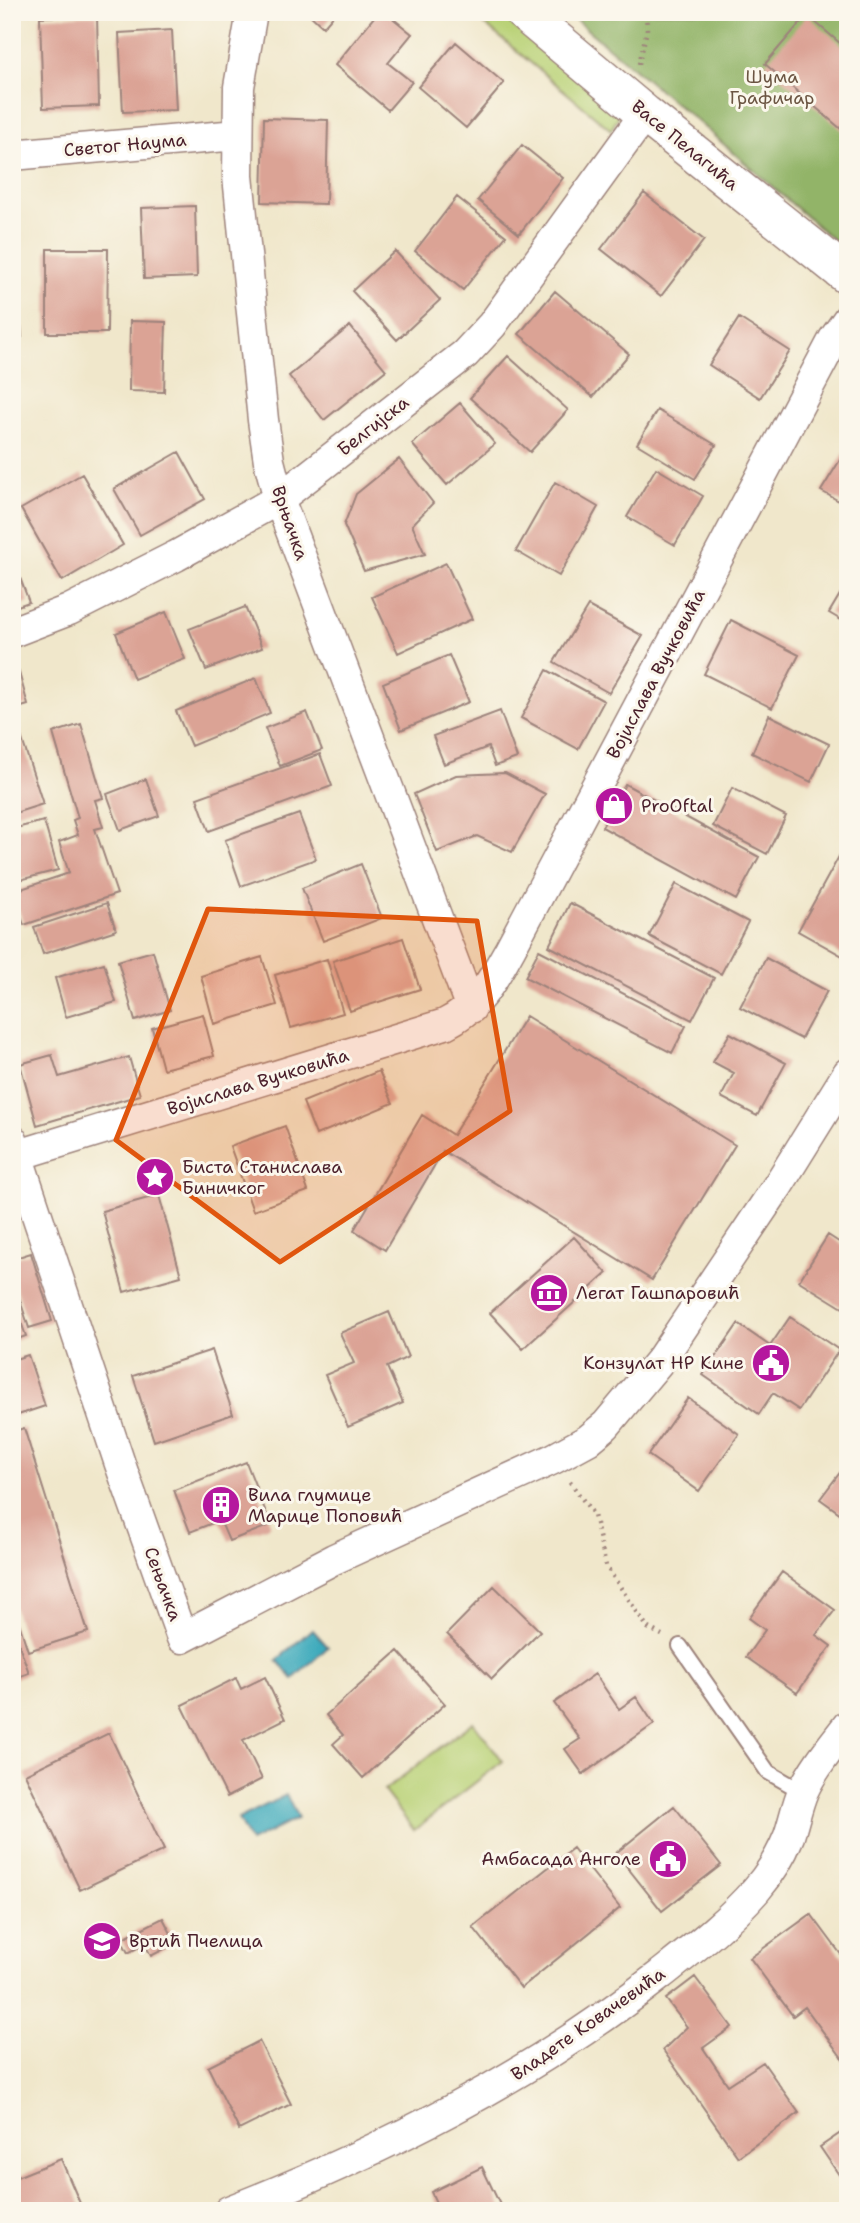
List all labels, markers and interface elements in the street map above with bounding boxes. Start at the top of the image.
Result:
park label: Шума Графичар [730,65,814,110]
street label: Васе Пелагића [626,94,744,196]
street label: Светог Наума [63,128,187,162]
street label: Белгијска [332,391,414,461]
street label: Врњачка [266,483,314,563]
street label: Војислава Вучковића [601,585,711,763]
shop icon: ProOftal [593,785,635,827]
place label: ProOftal [641,794,714,818]
street label: Војислава Вучковића [164,1043,352,1121]
place label: Биста Станислава Биничког [182,1155,342,1200]
place icon: Биста Станислава Биничког [134,1156,176,1198]
museum icon: Легат Гашпаровић [528,1272,570,1314]
place label: Легат Гашпаровић [576,1281,740,1305]
public building icon: Конзулат НР Кине [750,1342,792,1384]
place label: Конзулат НР Кине [583,1351,744,1375]
place label: Вила глумице Марице Поповић [248,1483,403,1528]
building icon: Вила глумице Марице Поповић [200,1484,242,1526]
street label: Сењачка [139,1544,187,1624]
public building icon: Амбасада Анголе [647,1838,689,1880]
place label: Амбасада Анголе [481,1847,641,1871]
school or university icon: Вртић Пчелица [81,1920,123,1962]
place label: Вртић Пчелица [129,1929,263,1953]
street label: Владете Ковачевића [506,1962,670,2086]

